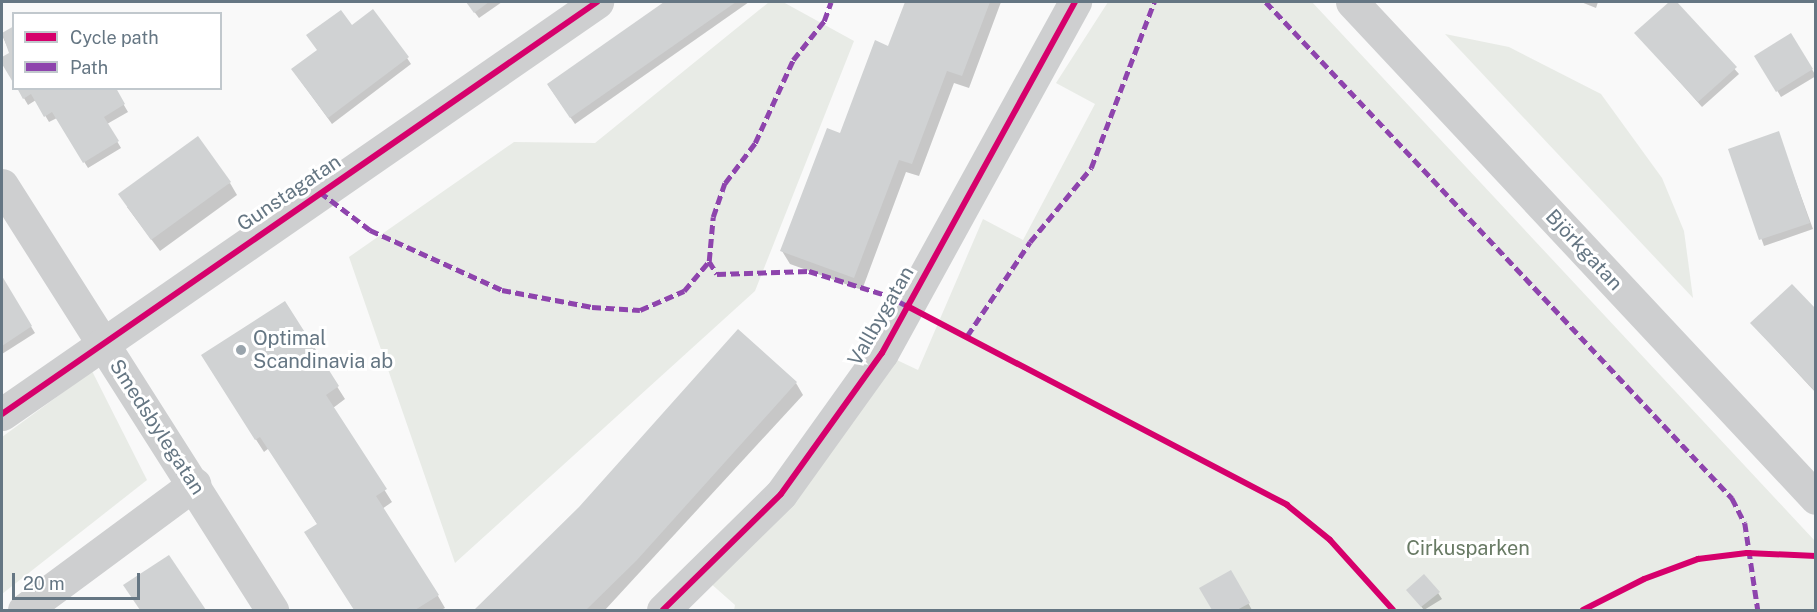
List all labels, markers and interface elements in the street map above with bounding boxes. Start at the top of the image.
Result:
legend [12,12,222,90]
text: Cycle path [70,27,159,48]
text: Path [70,57,108,78]
street label: Gunstagatan [233,150,345,236]
street label: Björkgatan [1541,205,1627,295]
street label: Vallbygatan [843,262,919,370]
place label: Optimal Scandinavia ab [253,326,393,373]
marker: Optimal Scandinavia ab [234,343,248,357]
street label: Smedsbylegatan [104,355,210,499]
park label: Cirkusparken [1406,536,1530,560]
scale bar [15,561,142,599]
text: 20 m [23,573,65,594]

